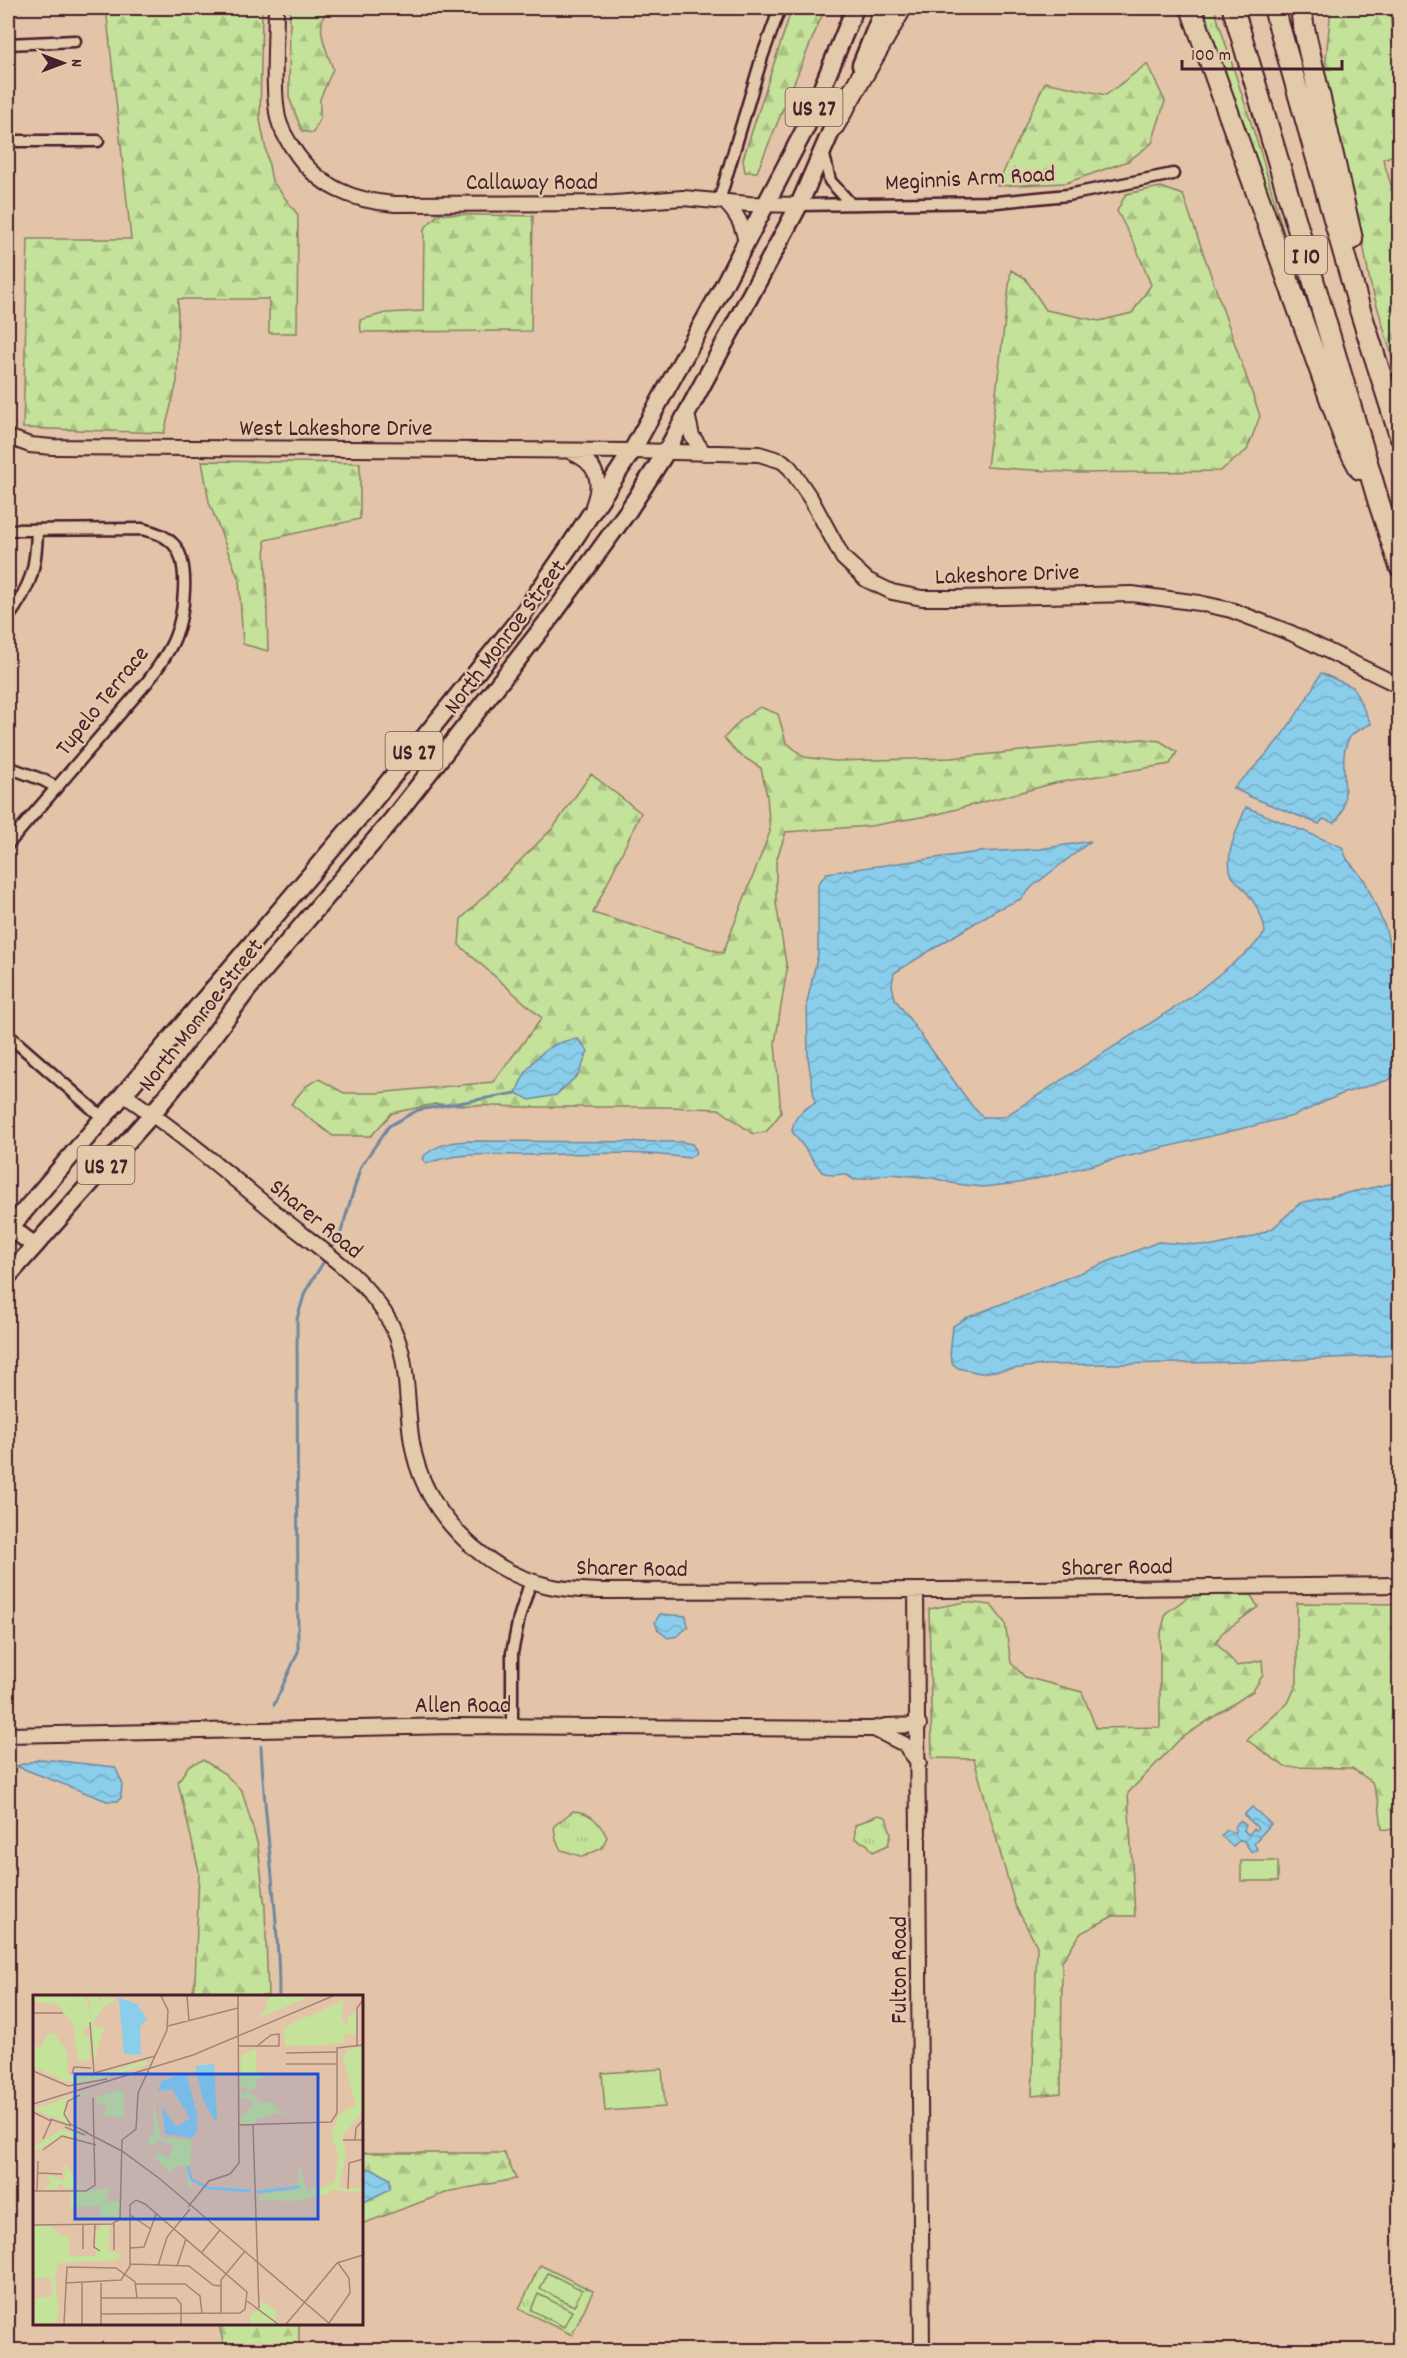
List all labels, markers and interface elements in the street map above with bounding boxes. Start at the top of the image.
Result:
north arrow [33,33,93,93]
scale bar [1182,33,1342,71]
text: 100 m [1191,44,1231,69]
text: N [64,59,87,67]
road number: US 27 [786,88,842,126]
street label: Meginnis Arm Road [884,159,1056,201]
street label: Callaway Road [466,167,598,201]
road number: I 10 [1285,236,1327,274]
street label: West Lakeshore Drive [239,413,433,447]
street label: North Monroe Street [437,553,576,723]
street label: Lakeshore Drive [934,556,1080,596]
street label: Tupelo Terrace [48,640,158,764]
road number: US 27 [386,732,442,770]
street label: North Monroe Street [132,932,273,1100]
road number: US 27 [78,1146,134,1184]
street label: Sharer Road [261,1172,369,1269]
street label: Sharer Road [1061,1551,1173,1587]
street label: Sharer Road [576,1552,688,1588]
street label: Allen Road [415,1690,511,1724]
street label: Fulton Road [884,1916,918,2024]
inset map [33,1995,363,2325]

